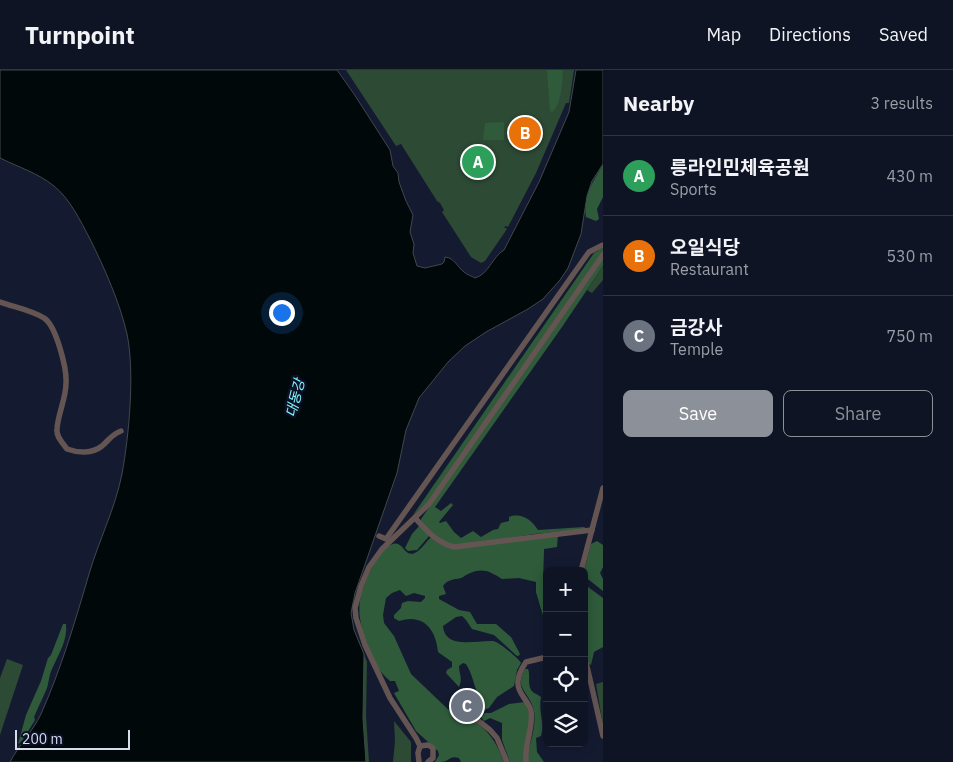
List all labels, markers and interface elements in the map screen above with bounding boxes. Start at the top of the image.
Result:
text: Turnpoint [25,19,135,51]
text: Map [706,23,741,46]
text: Directions [769,23,851,46]
text: Saved [879,23,928,46]
text: Nearby [623,89,694,117]
text: 3 results [870,93,933,113]
pin: B [509,114,541,152]
pin: A [462,143,494,181]
text: 릉라인민체육공원 [670,155,810,179]
text: A [634,166,644,186]
text: 430 m [886,166,933,186]
text: Sports [670,179,717,199]
text: 오일식당 [670,235,740,259]
text: B [634,246,644,266]
text: 530 m [886,246,933,266]
text: Restaurant [670,259,749,279]
your location [269,300,295,326]
text: 금강사 [670,315,722,339]
text: C [634,326,644,346]
text: 750 m [886,326,933,346]
text: Temple [670,339,723,359]
water label: 대동강 [282,375,309,419]
button: Save [623,390,773,437]
button: Share [783,390,933,437]
map controls [543,567,588,747]
button: + [543,567,588,612]
button: − [543,612,588,657]
button: locate [543,657,588,702]
pin: C [451,687,483,725]
button: layers [543,702,588,747]
scale bar [15,727,130,750]
text: 200 m [22,730,63,748]

